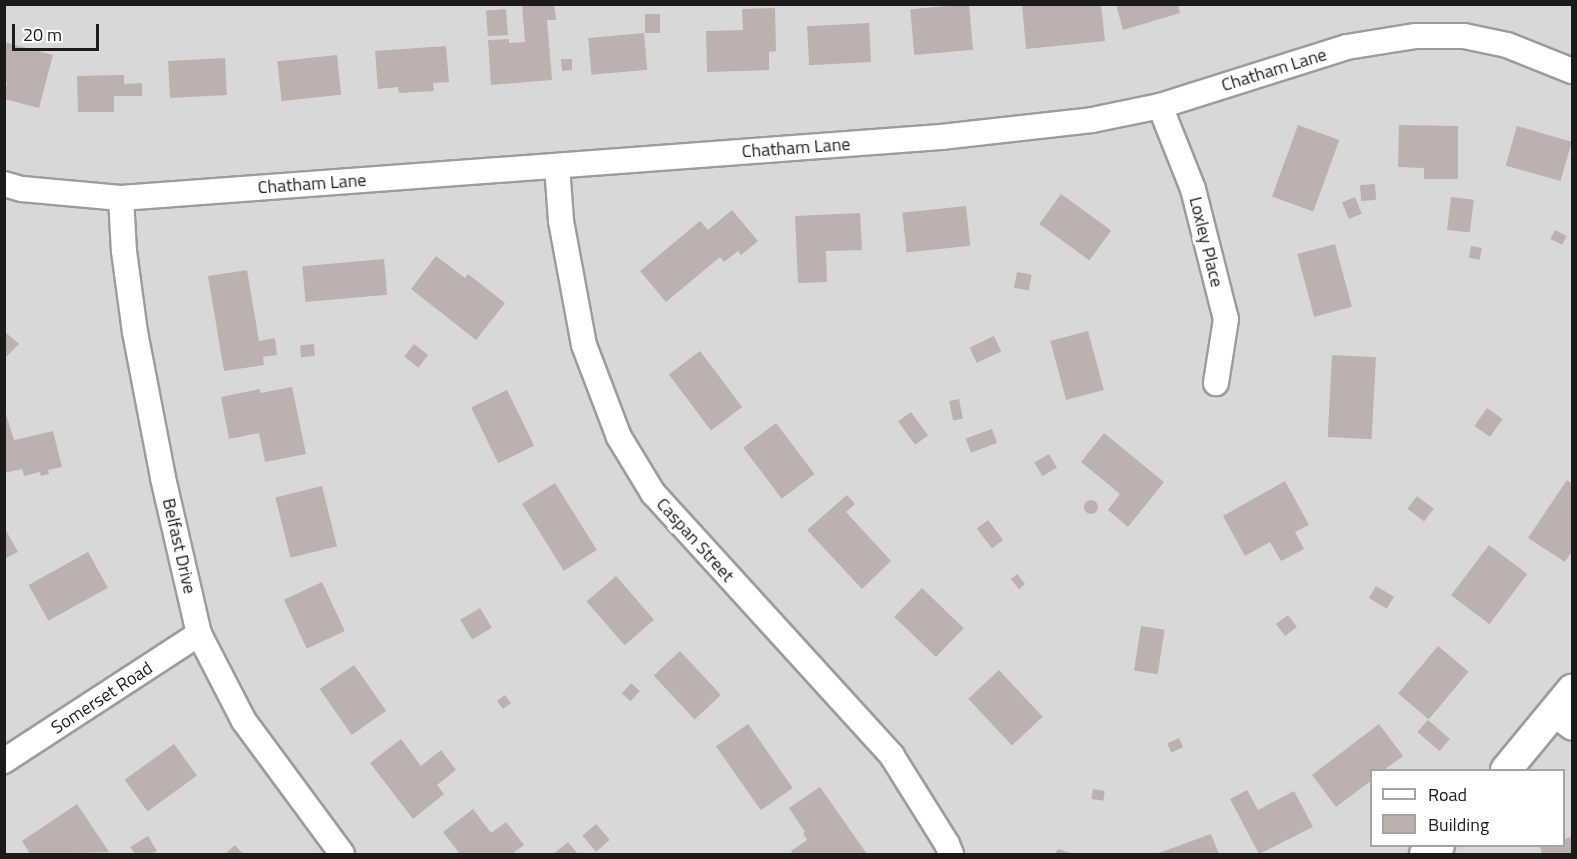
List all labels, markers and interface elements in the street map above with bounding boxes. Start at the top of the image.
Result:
scale bar [15,12,102,50]
text: 20 m [23,21,62,48]
street label: Chatham Lane [1219,44,1329,96]
street label: Chatham Lane [741,133,851,163]
street label: Chatham Lane [257,169,367,199]
street label: Loxley Place [1184,195,1228,289]
street label: Caspan Street [652,493,738,587]
street label: Belfast Drive [158,496,200,596]
street label: Somerset Road [47,657,157,739]
legend [1370,769,1565,847]
text: Road [1428,781,1467,808]
text: Building [1428,811,1489,838]

